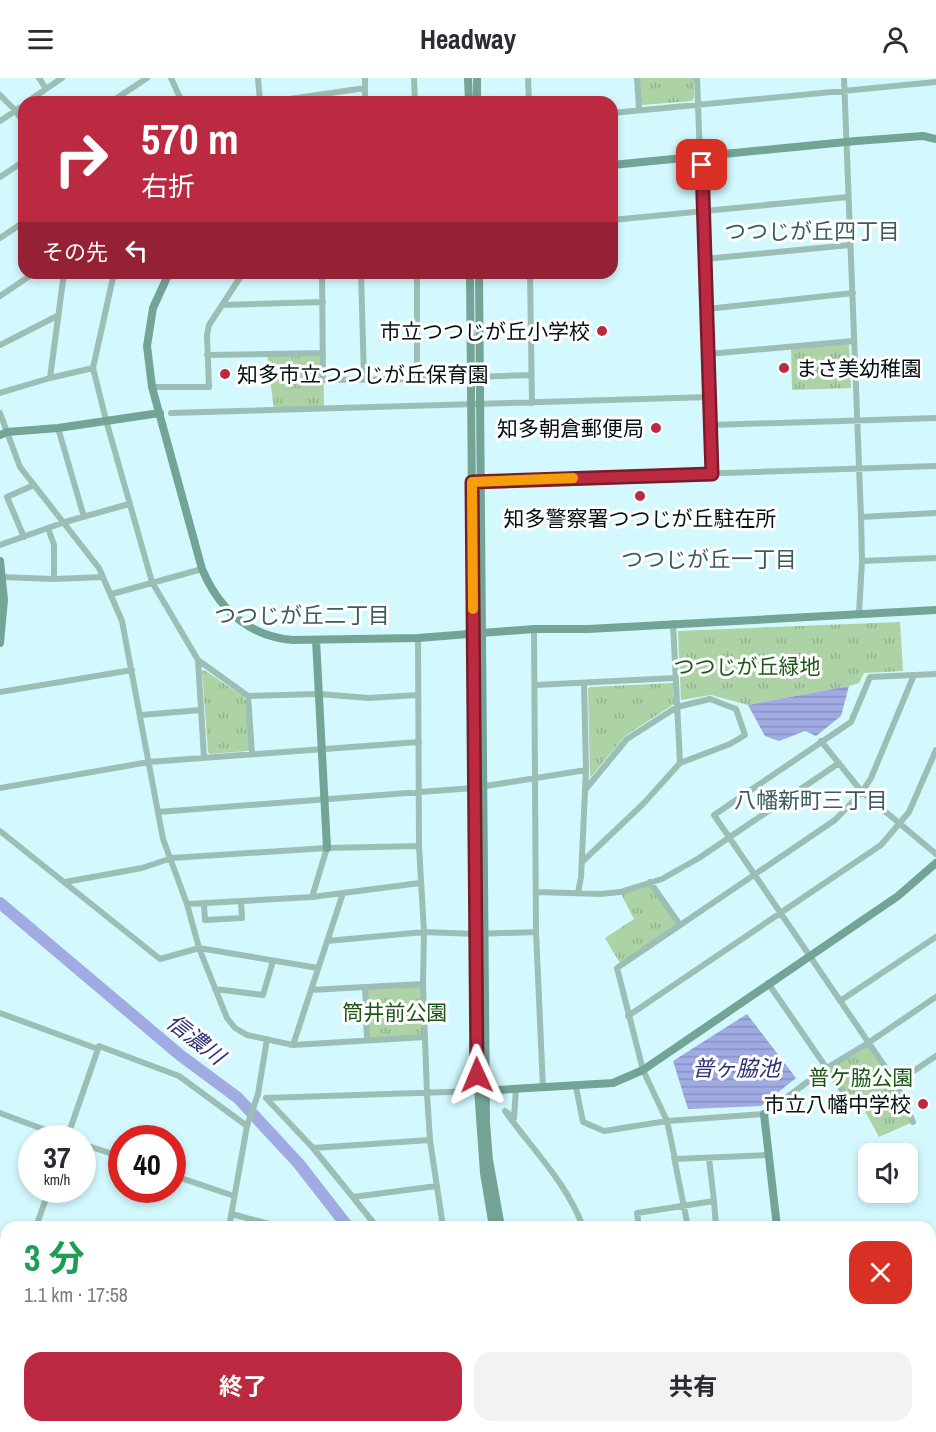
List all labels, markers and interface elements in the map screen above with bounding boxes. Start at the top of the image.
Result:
text: Headway [420,21,516,57]
icon: menu [24,23,57,56]
icon: person [879,23,912,56]
text: 570 m [141,111,239,167]
icon: right [42,120,120,198]
pin [676,139,727,190]
icon: arrive [685,148,718,181]
text: 右折 [141,168,195,204]
district label: つつじが丘四丁目 [724,216,900,246]
icon: left [120,234,153,267]
text: その先 [42,237,108,267]
place label: 市立つつじが丘小学校 [380,317,590,346]
marker: 市立つつじが丘小学校 [595,324,609,338]
place label: まさ美幼稚園 [796,354,922,383]
place label: 知多市立つつじが丘保育園 [237,360,489,389]
marker: まさ美幼稚園 [777,361,791,375]
marker: 知多市立つつじが丘保育園 [218,367,232,381]
place label: 知多朝倉郵便局 [497,414,644,443]
marker: 知多朝倉郵便局 [649,421,663,435]
marker: 知多警察署つつじが丘駐在所 [633,489,647,503]
place label: 知多警察署つつじが丘駐在所 [504,504,777,533]
district label: つつじが丘一丁目 [621,544,797,574]
district label: つつじが丘二丁目 [214,600,390,630]
park label: つつじが丘緑地 [674,652,821,681]
district label: 八幡新町三丁目 [734,785,888,815]
park label: 筒井前公園 [343,998,448,1027]
water label: 信濃川 [161,1007,233,1072]
position arrow [445,1043,509,1107]
water label: 普ヶ脇池 [692,1053,782,1083]
park label: 普ケ脇公園 [809,1063,914,1092]
place label: 市立八幡中学校 [764,1090,911,1119]
marker: 市立八幡中学校 [916,1097,930,1111]
speed limit sign: 40 [108,1125,186,1203]
text: 37 [43,1137,71,1177]
map controls [858,1143,918,1203]
button: sound [858,1143,918,1203]
text: km/h [44,1169,70,1190]
text: 3 分 [24,1234,85,1282]
button: close [849,1241,912,1304]
text: 1.1 km · 17:58 [24,1281,128,1308]
button: 終了 [24,1352,462,1421]
button: 共有 [474,1352,912,1421]

